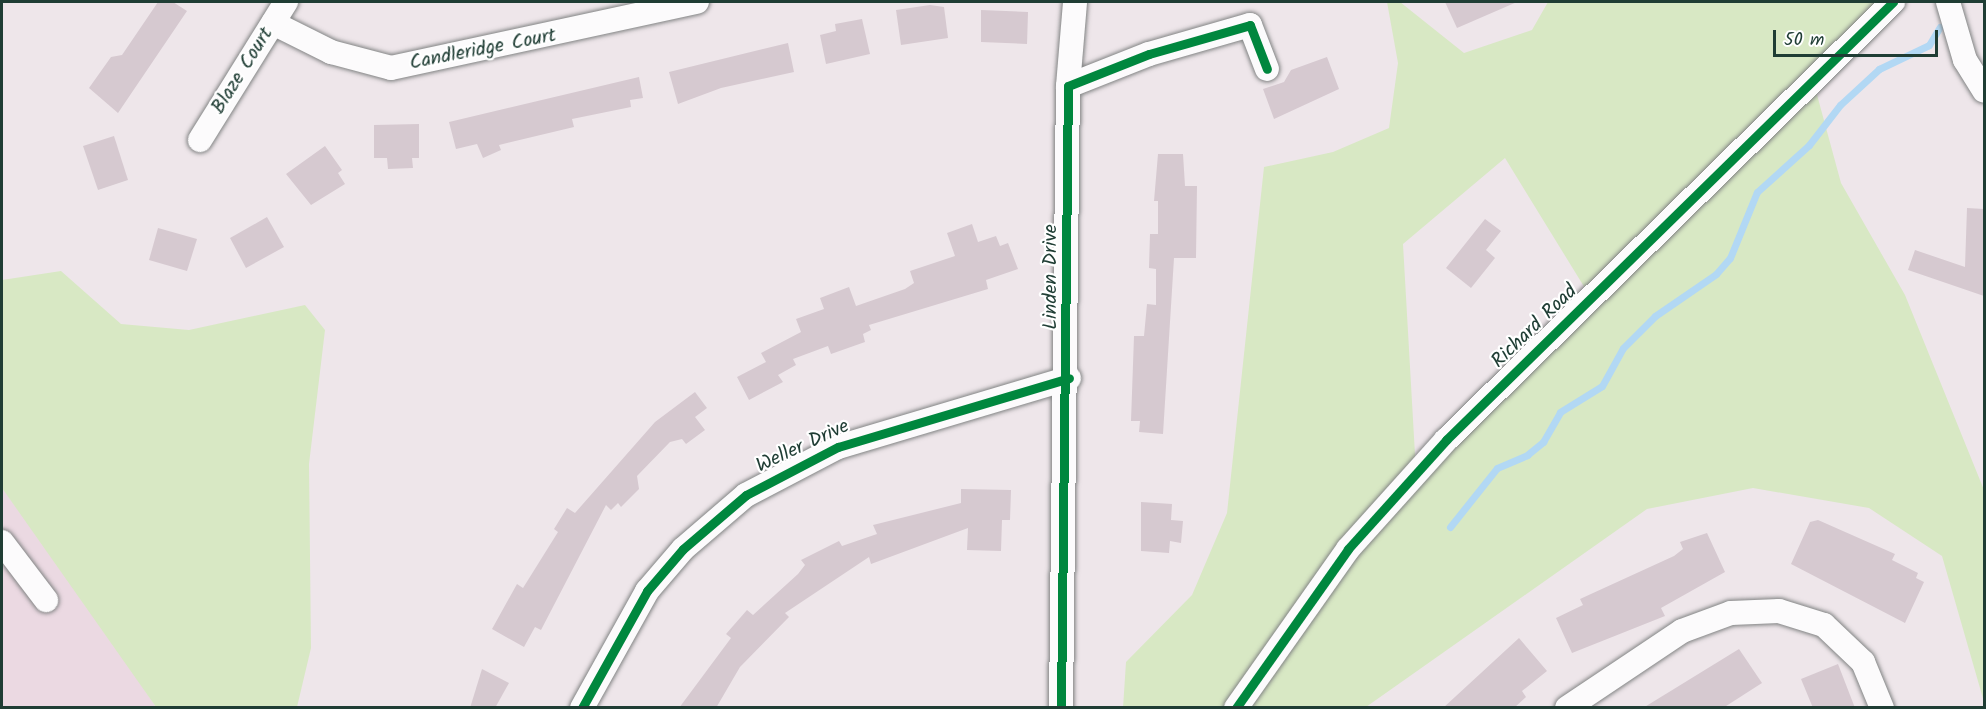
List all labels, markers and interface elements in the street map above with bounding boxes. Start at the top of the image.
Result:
scale bar [1776,18,1941,56]
street label: Blaze Court [207,23,279,119]
street label: Candleridge Court [408,24,558,76]
text: 50 m [1784,26,1824,55]
street label: Linden Drive [1039,224,1063,330]
street label: Richard Road [1487,280,1583,374]
street label: Weller Drive [753,415,853,479]

